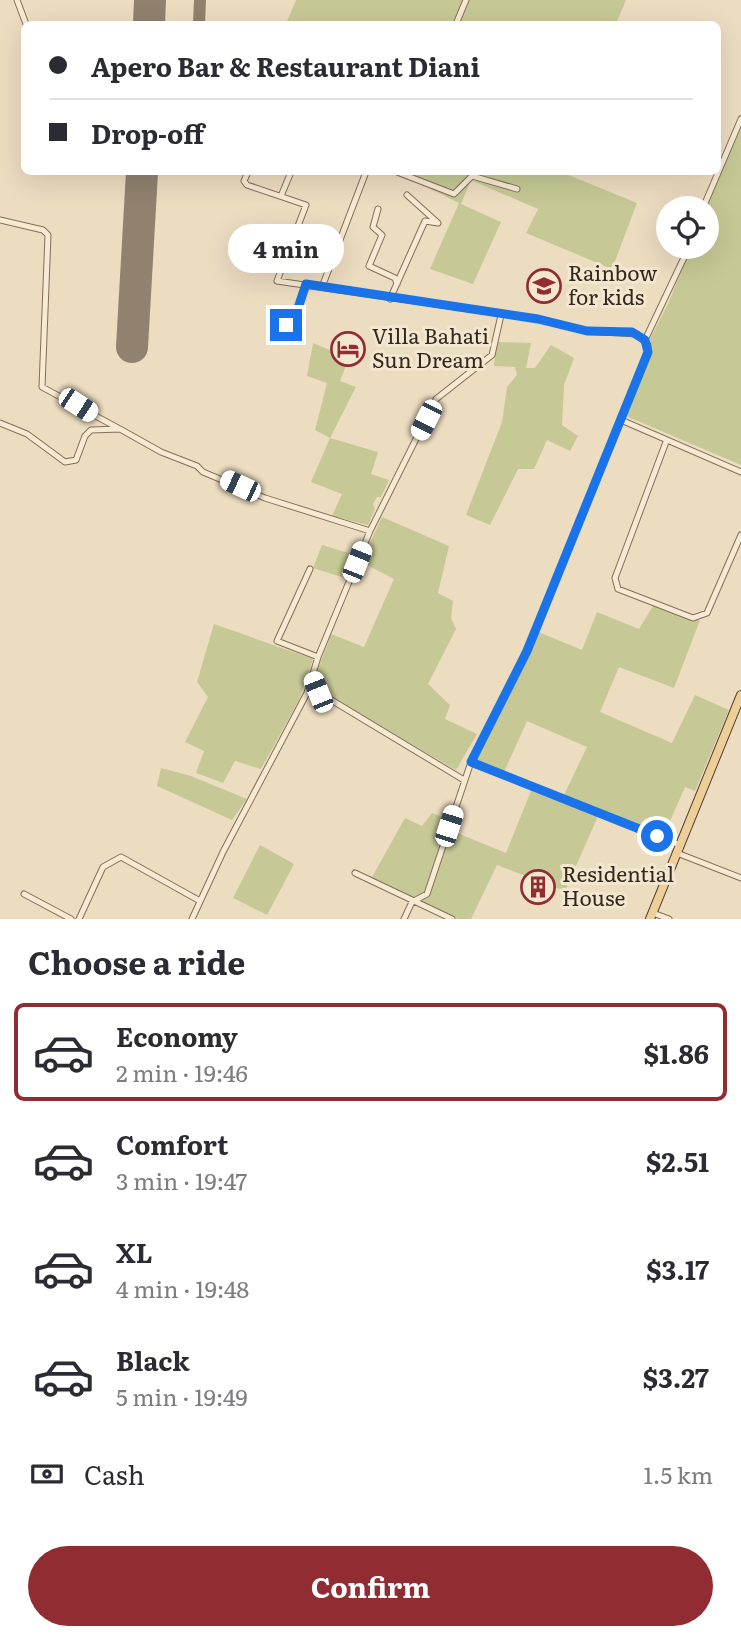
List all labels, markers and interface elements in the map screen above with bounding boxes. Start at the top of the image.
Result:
text: Apero Bar & Restaurant Diani [91,46,480,85]
text: Drop-off [91,113,204,152]
map controls [656,196,719,259]
button: locate [656,196,719,259]
callout: 4 min [228,224,344,272]
text: 4 min [253,231,319,265]
place label: Rainbow for kids [568,256,657,311]
school or university icon: Rainbow for kids [525,267,563,305]
route end [270,309,302,341]
place label: Villa Bahati Sun Dream [372,319,489,374]
hotel icon: Villa Bahati Sun Dream [329,330,367,368]
car [55,385,102,425]
car [408,397,445,443]
car [217,468,264,504]
car [340,539,375,585]
car [301,669,336,715]
car [433,803,466,849]
route start [641,820,673,852]
place label: Residential House [562,857,674,912]
building icon: Residential House [519,868,557,906]
text: Choose a ride [28,937,245,985]
text: Economy [116,1016,238,1055]
icon: car [32,1021,95,1084]
text: $1.86 [644,1033,709,1072]
text: 2 min · 19:46 [116,1055,248,1089]
text: Comfort [116,1124,228,1163]
icon: car [32,1129,95,1192]
text: $2.51 [646,1141,709,1180]
text: 3 min · 19:47 [116,1163,247,1197]
text: XL [116,1232,153,1271]
icon: car [32,1237,95,1300]
text: $3.17 [646,1249,709,1288]
text: 4 min · 19:48 [116,1271,249,1305]
text: Black [116,1340,190,1379]
icon: car [32,1345,95,1408]
text: $3.27 [643,1357,709,1396]
text: 5 min · 19:49 [116,1379,248,1413]
text: Cash [84,1454,145,1493]
icon: cash [28,1455,66,1493]
text: 1.5 km [643,1457,713,1491]
button: Confirm [28,1546,713,1626]

